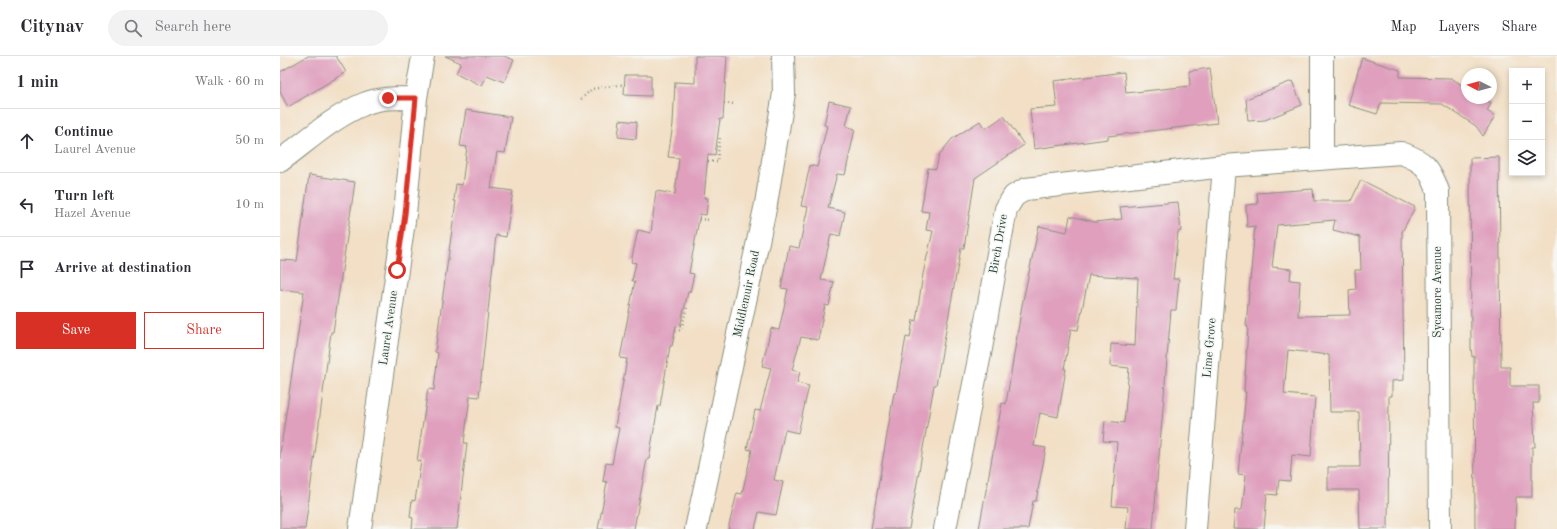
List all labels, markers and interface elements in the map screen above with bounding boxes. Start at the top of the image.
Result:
search box [108,10,388,46]
icon: search [122,17,144,39]
text: Citynav [20,18,84,37]
text: Search here [154,20,231,35]
text: Map [1391,20,1417,34]
text: Layers [1439,20,1480,34]
text: Share [1502,20,1537,34]
north arrow [1461,68,1497,104]
map controls [1509,68,1545,176]
button: + [1509,68,1545,104]
text: 1 min [16,74,59,91]
text: Walk · 60 m [195,75,264,88]
route end [379,89,397,107]
button: − [1509,104,1545,140]
text: Continue [54,125,113,140]
icon: ahead [16,130,38,152]
text: 50 m [235,134,264,147]
button: layers [1509,140,1545,176]
text: Laurel Avenue [54,143,136,156]
text: Turn left [54,189,114,204]
icon: left [16,194,38,216]
text: 10 m [235,198,264,211]
text: Hazel Avenue [54,207,131,220]
street label: Birch Drive [988,213,1010,275]
street label: Sycamore Avenue [1432,246,1444,338]
street label: Middlemuir Road [732,249,762,339]
icon: arrive [16,258,38,280]
text: Arrive at destination [54,261,192,276]
route start [388,261,406,279]
street label: Laurel Avenue [378,289,400,366]
button: Save [16,312,136,349]
button: Share [144,312,264,349]
street label: Lime Grove [1201,317,1219,378]

